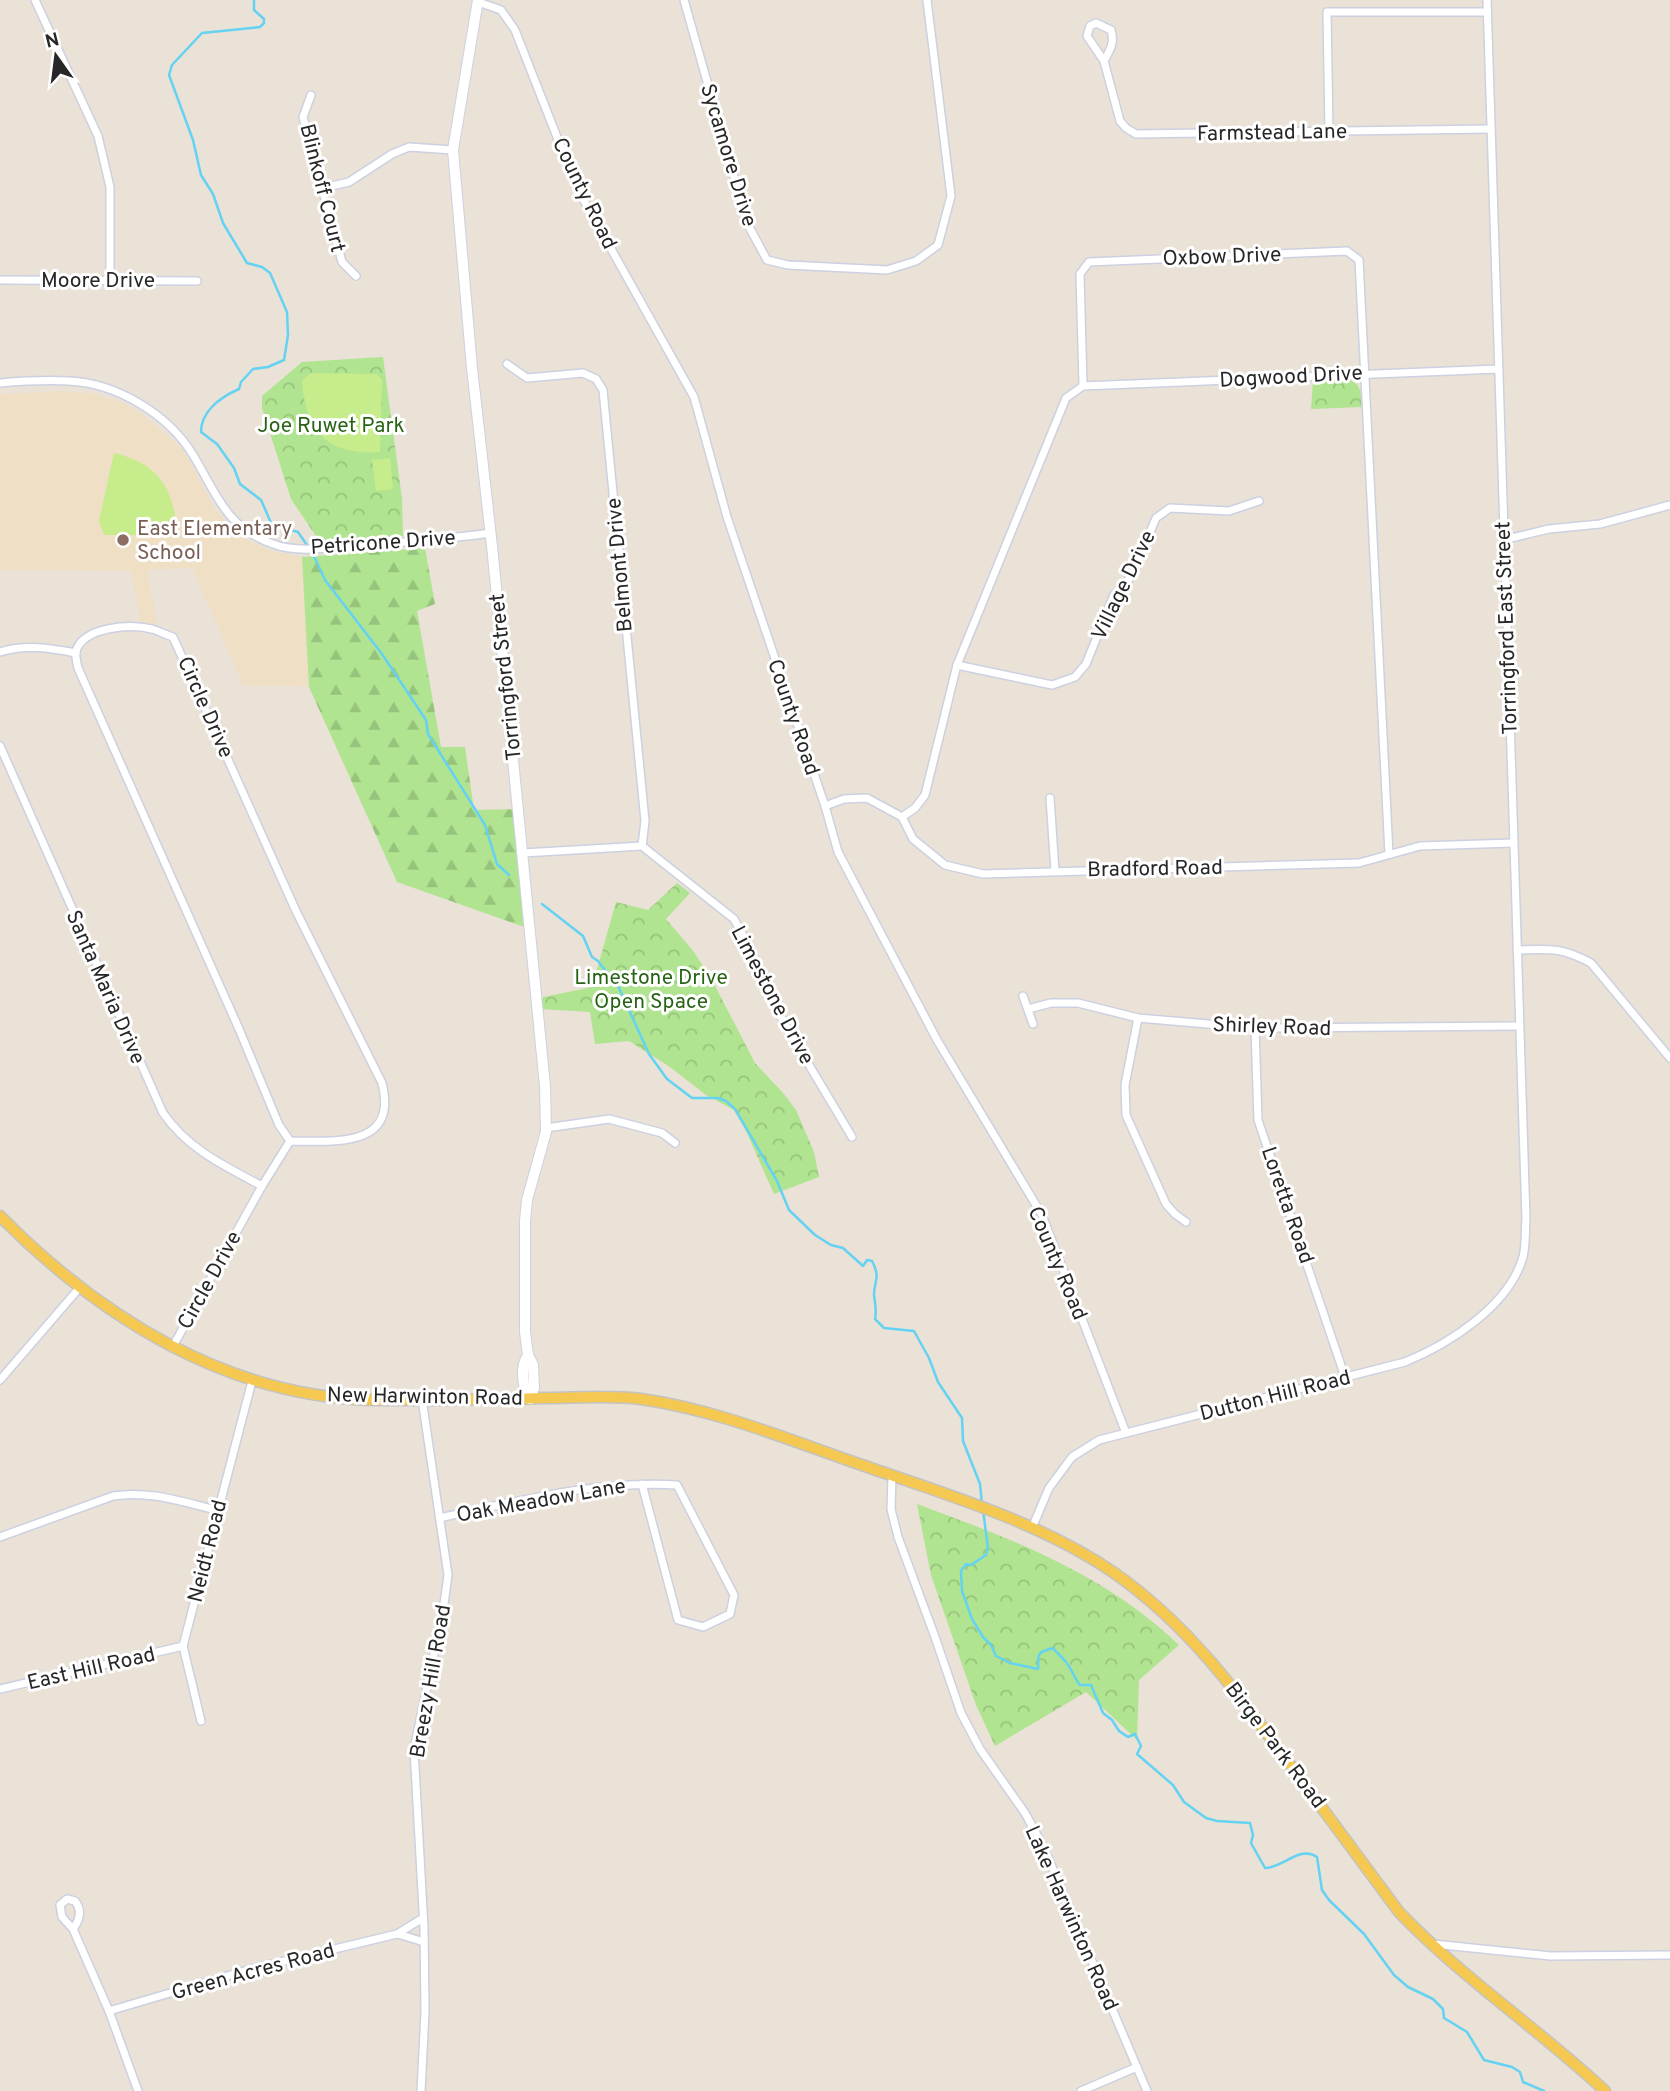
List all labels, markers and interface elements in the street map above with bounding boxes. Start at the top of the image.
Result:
north arrow [21,21,91,91]
text: N [43,28,62,55]
street label: Sycamore Drive [693,81,762,230]
street label: Farmstead Lane [1197,119,1347,148]
street label: Blinkoff Court [293,121,351,255]
street label: County Road [545,133,622,254]
street label: Oxbow Drive [1162,242,1282,273]
street label: Moore Drive [41,268,155,295]
street label: Dogwood Drive [1219,360,1363,395]
park label: Joe Ruwet Park [257,413,405,440]
street label: Belmont Drive [601,497,640,633]
place label: East Elementary School [137,516,292,567]
street label: Torringford East Street [1490,521,1525,735]
street label: Petricone Drive [310,525,457,562]
street label: Village Drive [1086,526,1163,645]
marker: East Elementary School [115,532,131,548]
street label: Torringford Street [484,592,529,762]
street label: Circle Drive [170,653,239,763]
street label: County Road [760,656,825,779]
street label: Bradford Road [1087,855,1223,884]
street label: Santa Maria Drive [59,906,151,1069]
street label: Limestone Drive [724,922,820,1070]
park label: Limestone Drive Open Space [574,965,728,1016]
street label: Shirley Road [1212,1012,1332,1043]
street label: Loretta Road [1254,1143,1319,1268]
street label: County Road [1021,1203,1093,1325]
street label: Circle Drive [172,1227,248,1335]
street label: Dutton Hill Road [1197,1365,1354,1428]
street label: New Harwinton Road [327,1382,523,1413]
street label: Oak Meadow Lane [455,1473,628,1530]
street label: Neidt Road [183,1497,234,1605]
street label: Breezy Hill Road [405,1602,458,1760]
street label: East Hill Road [25,1642,158,1697]
street label: Birge Park Road [1218,1677,1331,1815]
street label: Lake Harwinton Road [1018,1822,1124,2015]
street label: Green Acres Road [169,1938,338,2007]

